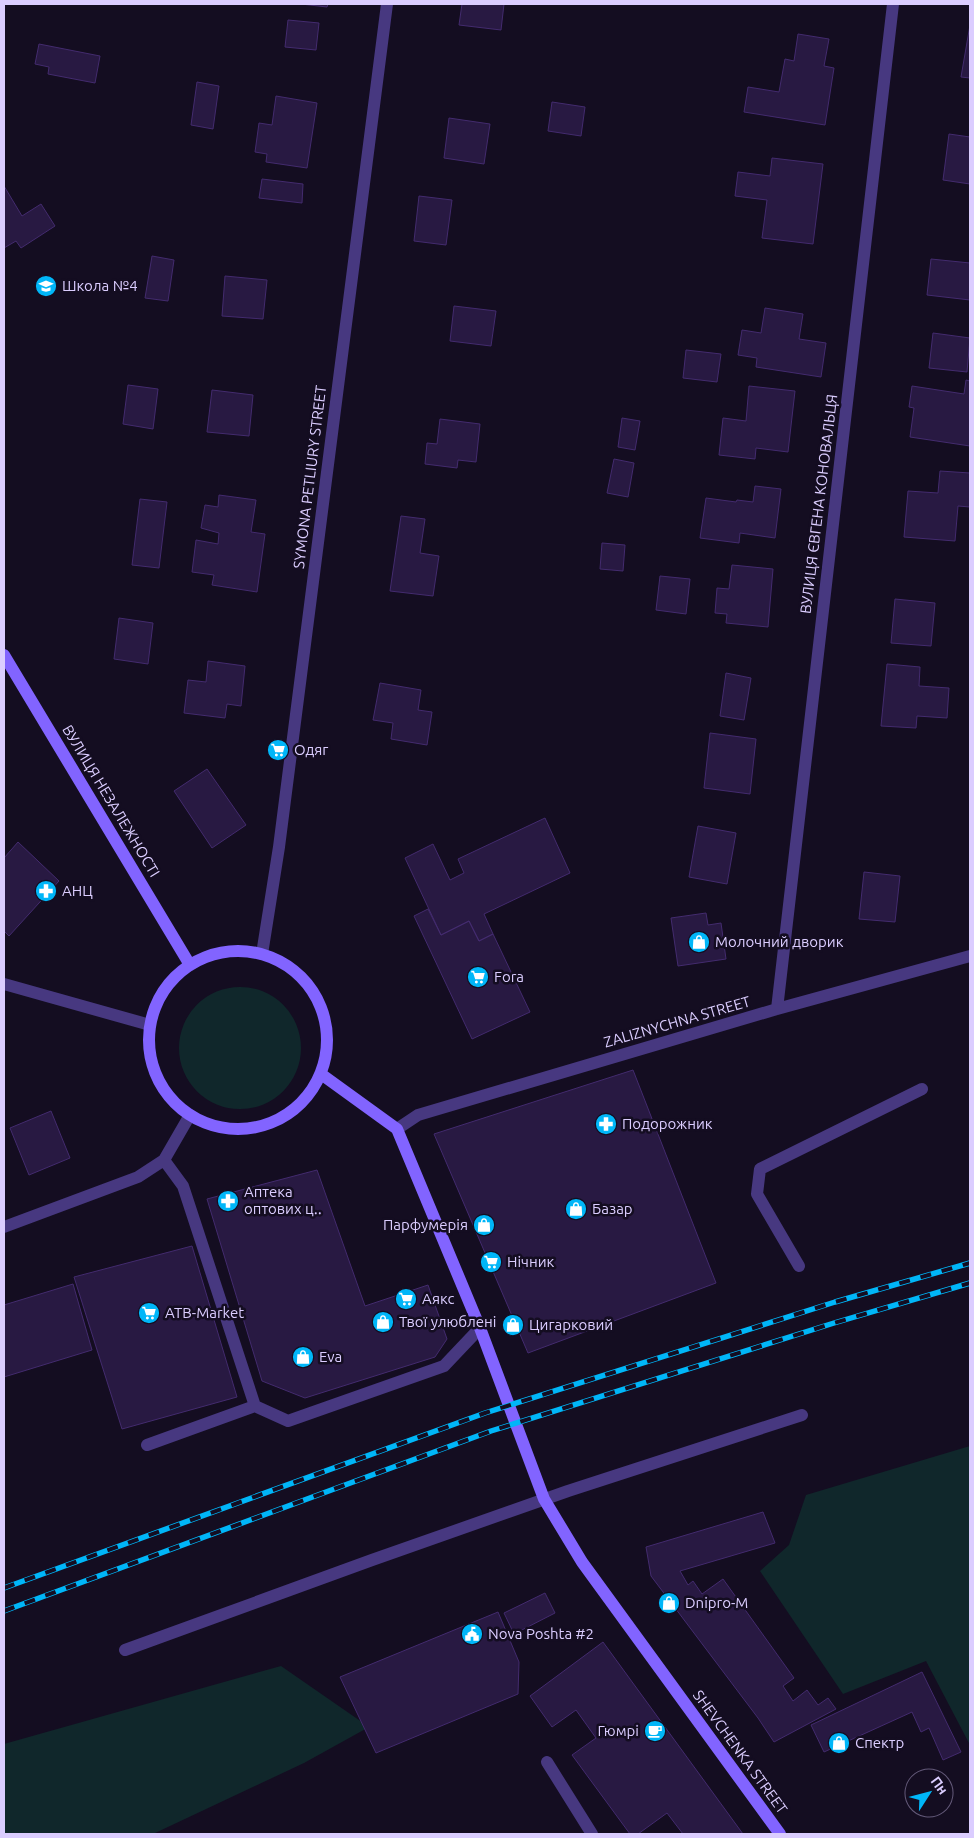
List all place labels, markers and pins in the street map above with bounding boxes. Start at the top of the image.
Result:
school or university icon: Школа №4 [34,274,58,298]
place label: Школа №4 [62,277,138,294]
supermarket icon: Одяг [266,738,290,762]
place label: Одяг [294,741,328,758]
pharmacy icon: АНЦ [34,879,58,903]
place label: АНЦ [62,882,93,899]
shop icon: Молочний дворик [687,930,711,954]
place label: Молочний дворик [715,933,844,950]
supermarket icon: Fora [466,965,490,989]
place label: Fora [494,968,524,985]
pharmacy icon: Подорожник [594,1112,618,1136]
place label: Подорожник [622,1115,713,1132]
place label: Аптека оптових ц‥ [244,1183,322,1217]
pharmacy icon: Аптека оптових ц‥ [216,1189,240,1213]
shop icon: Базар [564,1197,588,1221]
place label: Базар [592,1200,633,1217]
shop icon: Парфумерія [472,1213,496,1237]
place label: Парфумерія [383,1216,468,1233]
supermarket icon: Нічник [479,1250,503,1274]
place label: Нічник [507,1253,555,1270]
supermarket icon: Аякс [394,1287,418,1311]
place label: Аякс [422,1290,455,1307]
supermarket icon: ATB-Market [137,1301,161,1325]
place label: ATB-Market [165,1304,244,1321]
shop icon: Твої улюблені [371,1310,395,1334]
place label: Твої улюблені [399,1313,497,1330]
shop icon: Цигарковий [501,1313,525,1337]
place label: Цигарковий [529,1316,613,1333]
shop icon: Eva [291,1345,315,1369]
place label: Eva [319,1348,342,1365]
shop icon: Dnipro-M [657,1591,681,1615]
place label: Dnipro-M [685,1594,748,1611]
public building icon: Nova Poshta #2 [460,1622,484,1646]
place label: Nova Poshta #2 [488,1625,594,1642]
cafe icon: Гюмрі [643,1719,667,1743]
place label: Гюмрі [597,1722,639,1739]
shop icon: Спектр [827,1731,851,1755]
place label: Спектр [855,1734,904,1751]

